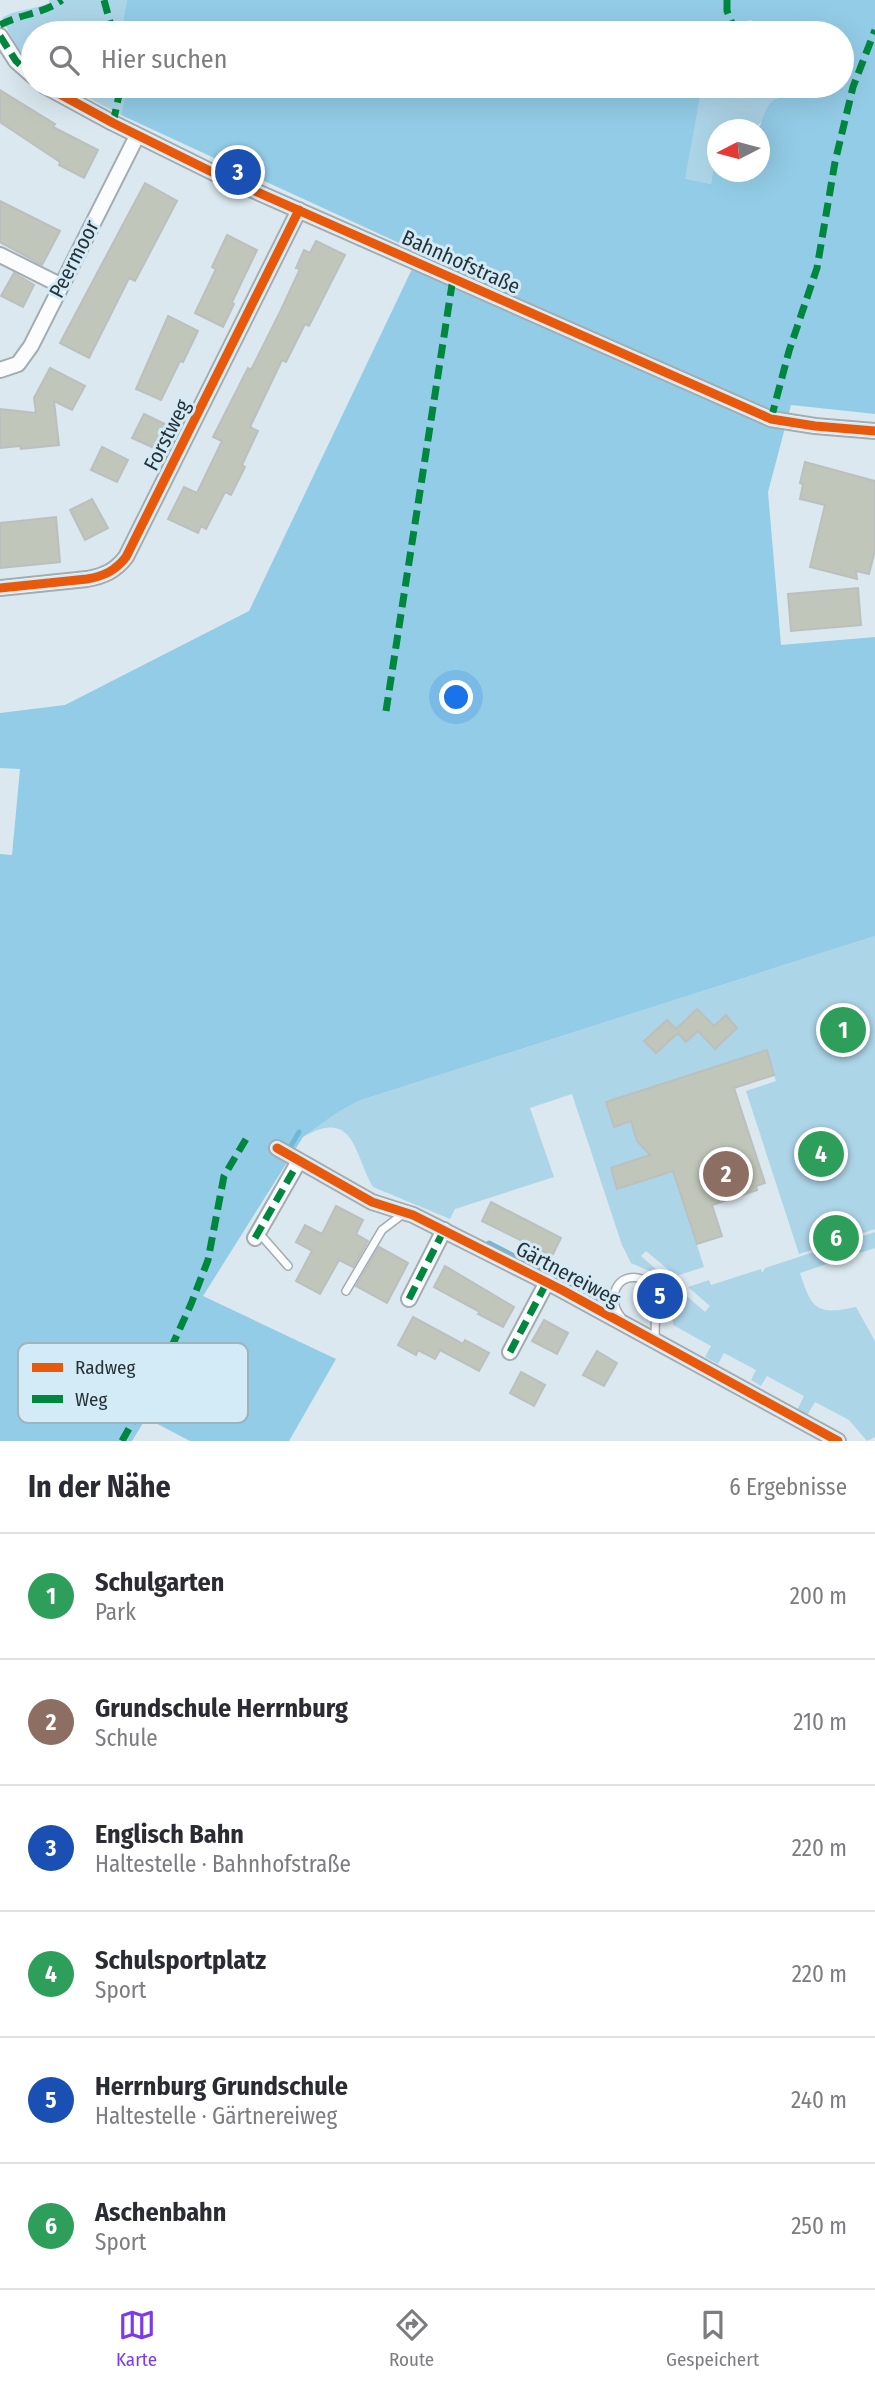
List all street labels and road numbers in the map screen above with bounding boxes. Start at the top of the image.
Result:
street label: Peermoor [43,215,105,302]
street label: Bahnhofstraße [398,224,524,300]
street label: Forstweg [138,395,196,475]
street label: Gärtnereiweg [511,1236,625,1312]

